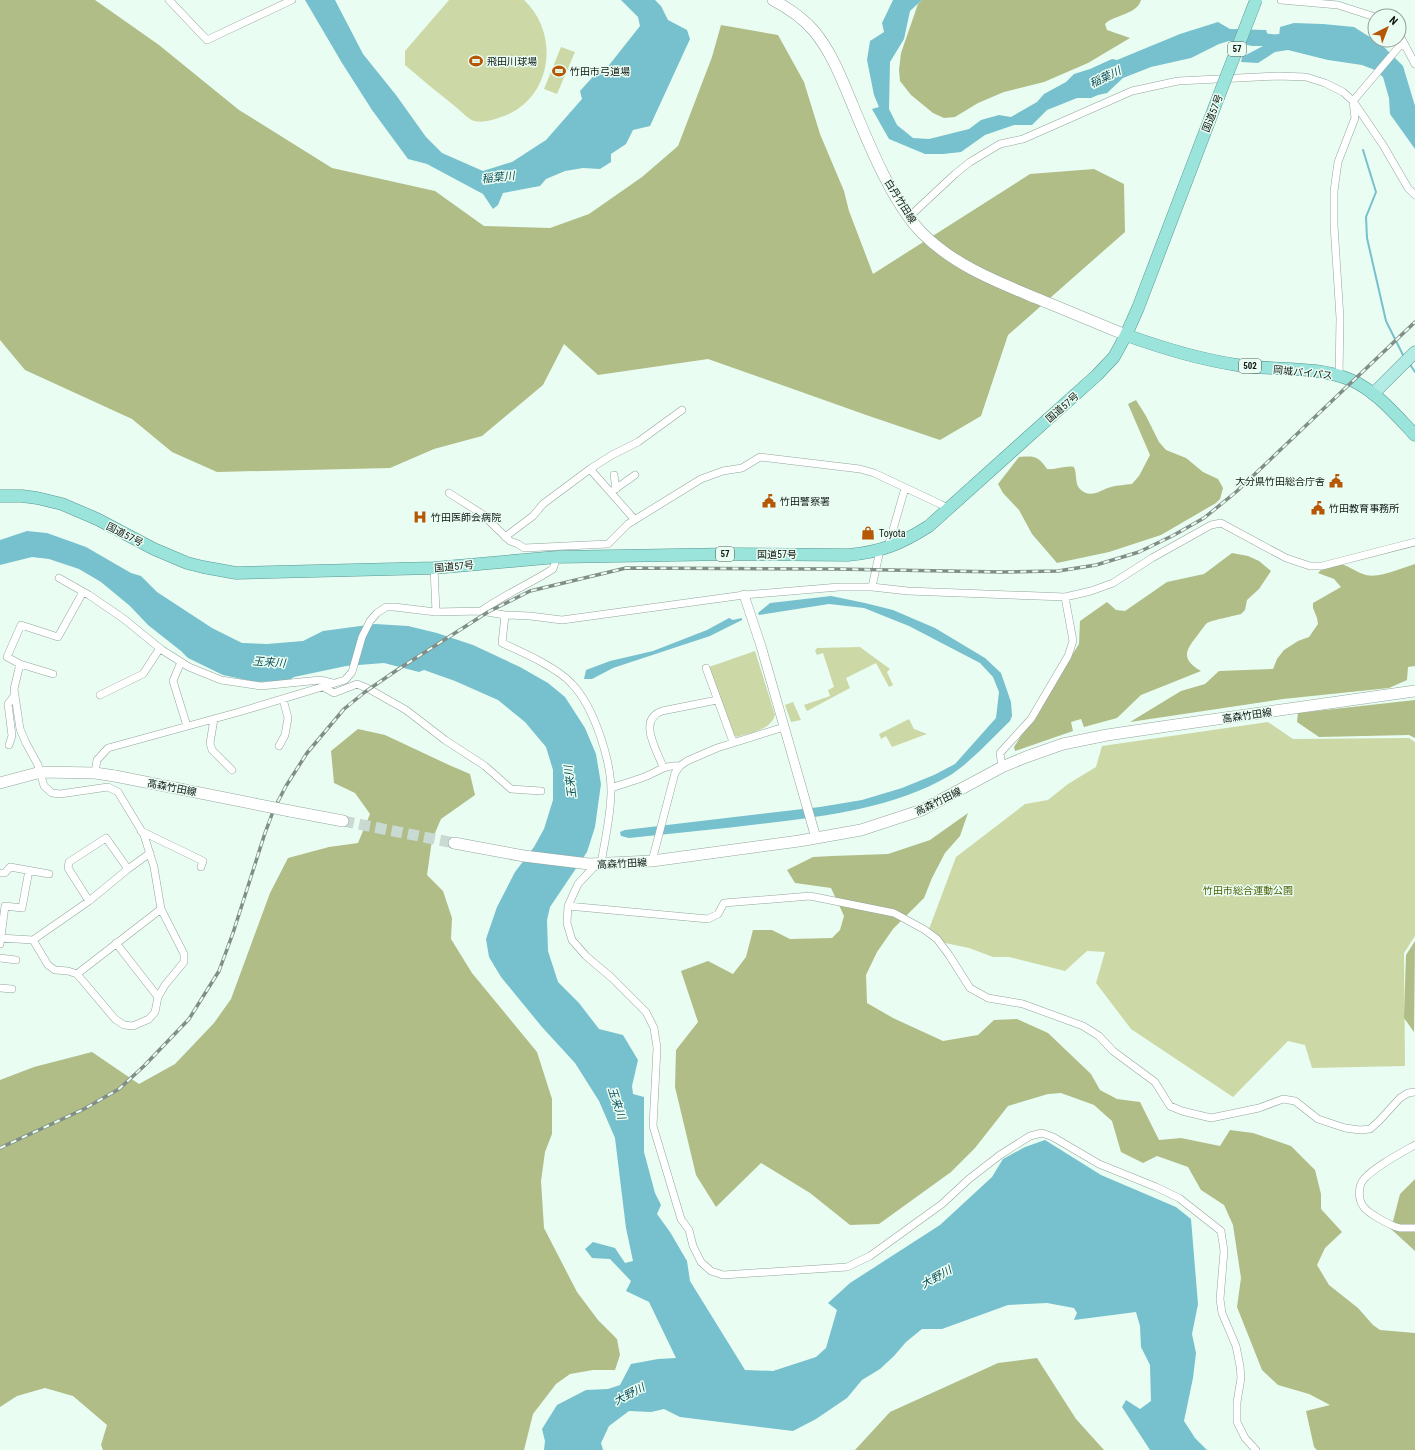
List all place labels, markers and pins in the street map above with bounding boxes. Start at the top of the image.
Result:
sports icon: 飛田川球場 [468,53,484,69]
place label: 飛田川球場 [487,56,537,67]
sports icon: 竹田市弓道場 [551,63,567,79]
place label: 竹田市弓道場 [570,66,630,77]
public building icon: 大分県竹田総合庁舎 [1328,473,1344,489]
place label: 大分県竹田総合庁舎 [1235,476,1325,487]
public building icon: 竹田警察署 [761,493,777,509]
place label: 竹田警察署 [780,496,830,507]
public building icon: 竹田教育事務所 [1310,500,1326,516]
place label: 竹田教育事務所 [1329,503,1399,514]
hospital icon: 竹田医師会病院 [412,509,428,525]
place label: 竹田医師会病院 [431,512,501,523]
shop icon: Toyota [860,525,876,541]
place label: Toyota [879,528,906,539]

